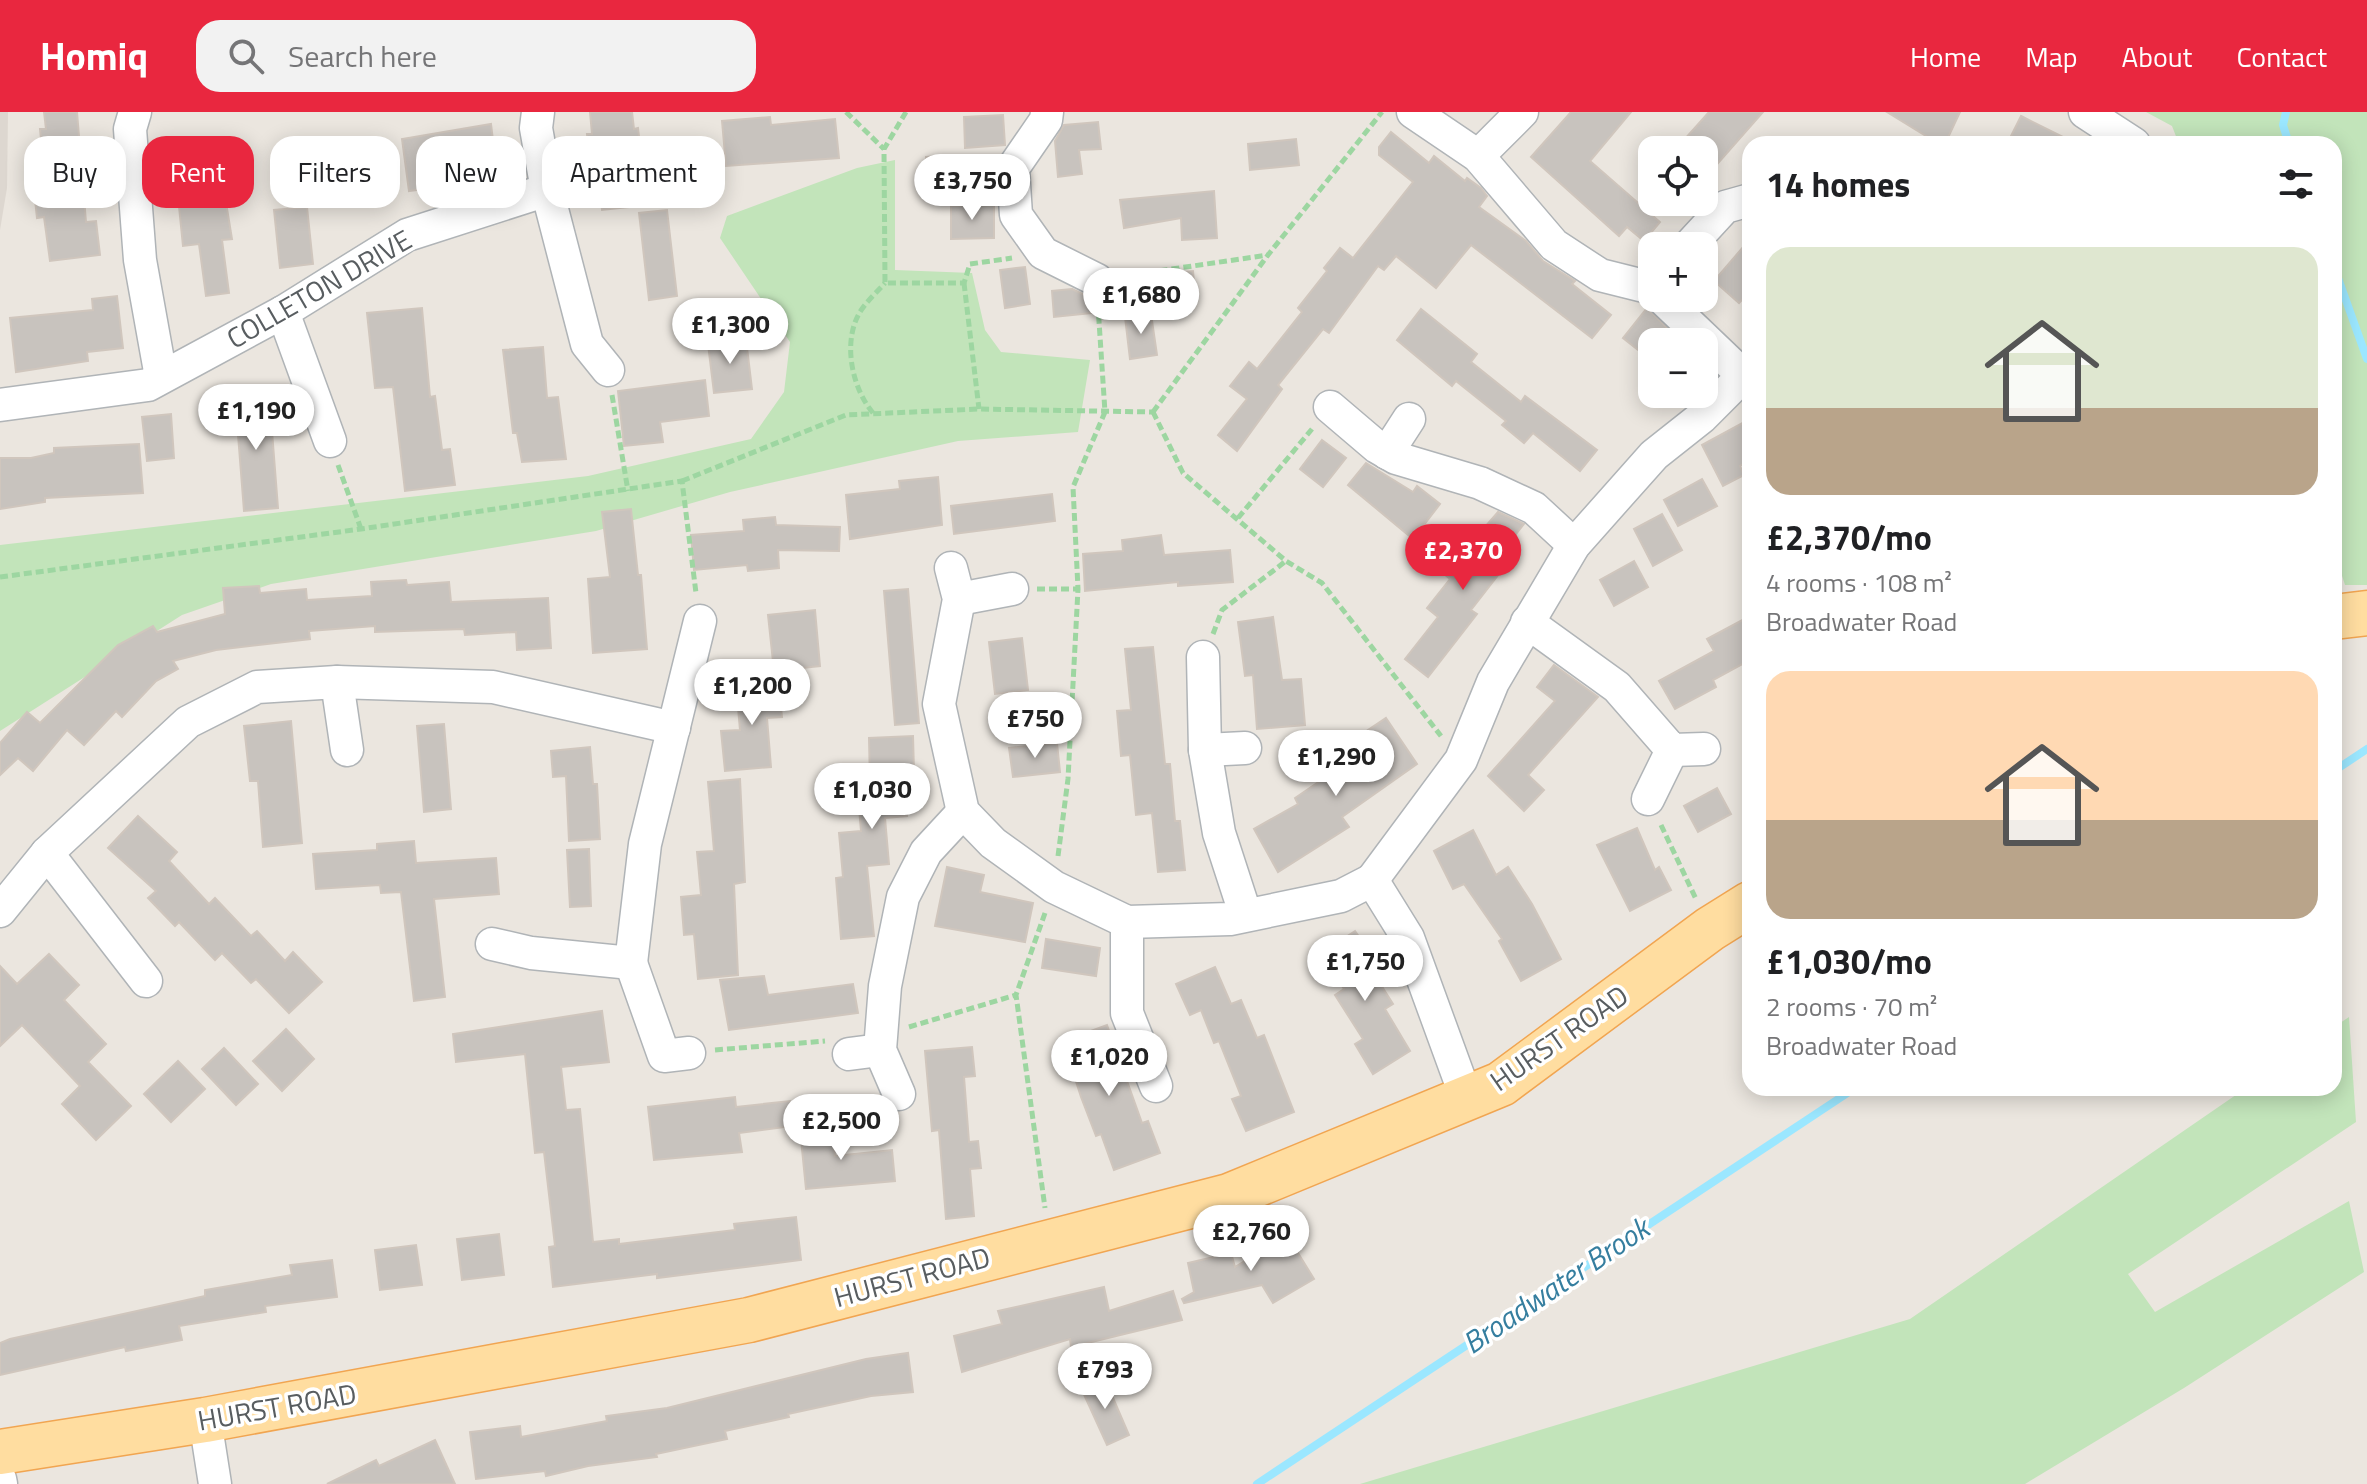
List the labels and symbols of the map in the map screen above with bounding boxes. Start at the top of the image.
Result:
pin: £3,750 [907,154,1037,222]
street label: COLLETON DRIVE [218,218,419,359]
pin: £1,680 [1076,268,1206,336]
pin: £1,300 [665,298,795,366]
pin: £1,190 [191,384,321,452]
pin: £2,370 [1398,524,1528,592]
pin: £1,200 [687,659,817,727]
pin: £750 [988,692,1082,760]
pin: £1,290 [1271,730,1401,798]
pin: £1,030 [807,763,937,831]
pin: £1,750 [1300,935,1430,1003]
street label: HURST ROAD [1481,974,1637,1101]
pin: £1,020 [1044,1030,1174,1098]
pin: £2,500 [776,1094,906,1162]
water label: Broadwater Brook [1453,1203,1661,1365]
pin: £2,760 [1186,1205,1316,1273]
street label: HURST ROAD [829,1235,995,1318]
pin: £793 [1058,1343,1152,1411]
street label: HURST ROAD [194,1371,360,1442]

